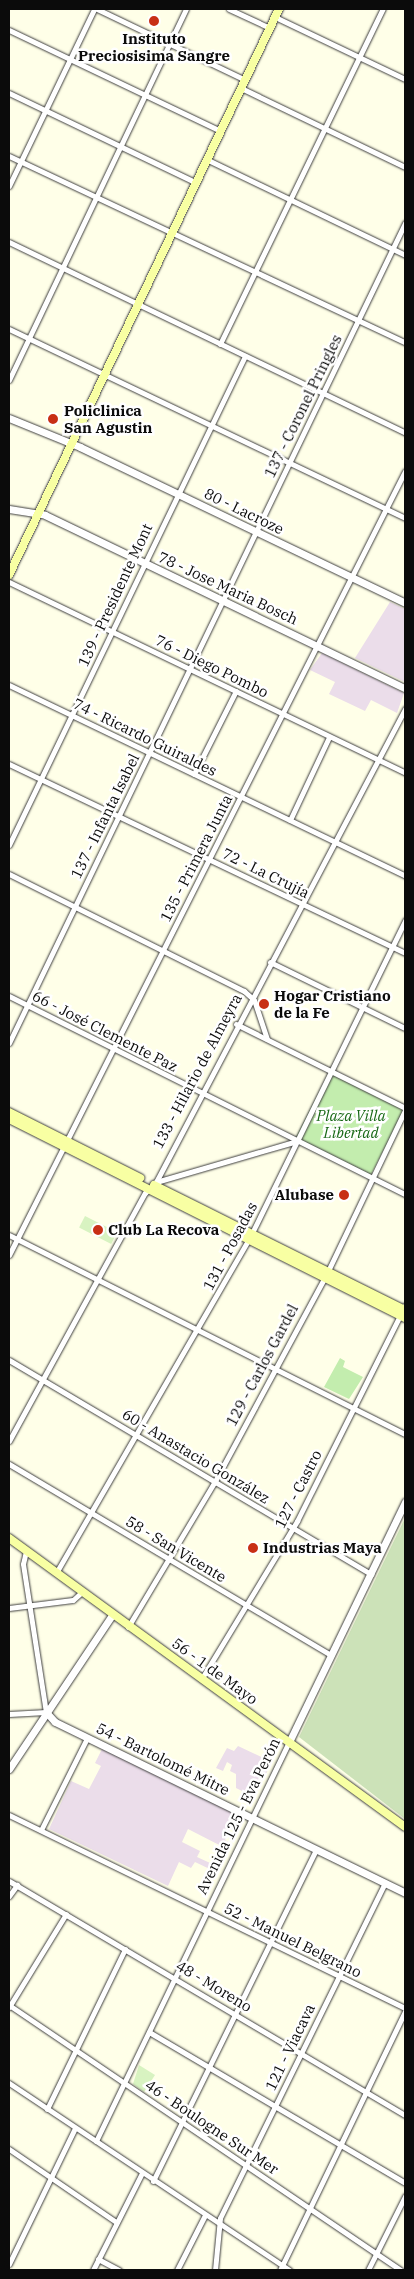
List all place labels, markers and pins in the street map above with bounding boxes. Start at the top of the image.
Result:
marker: Instituto Preciosisima Sangre [148,15,160,27]
place label: Instituto Preciosisima Sangre [78,29,230,64]
place label: Policlinica San Agustin [64,401,153,436]
marker: Policlinica San Agustin [46,412,60,426]
place label: Hogar Cristiano de la Fe [274,986,391,1021]
marker: Hogar Cristiano de la Fe [258,998,270,1010]
place label: Alubase [275,1186,334,1204]
marker: Alubase [338,1189,350,1201]
place label: Club La Recova [108,1221,219,1239]
marker: Club La Recova [92,1224,104,1236]
place label: Industrias Maya [263,1539,382,1557]
marker: Industrias Maya [247,1542,259,1554]

